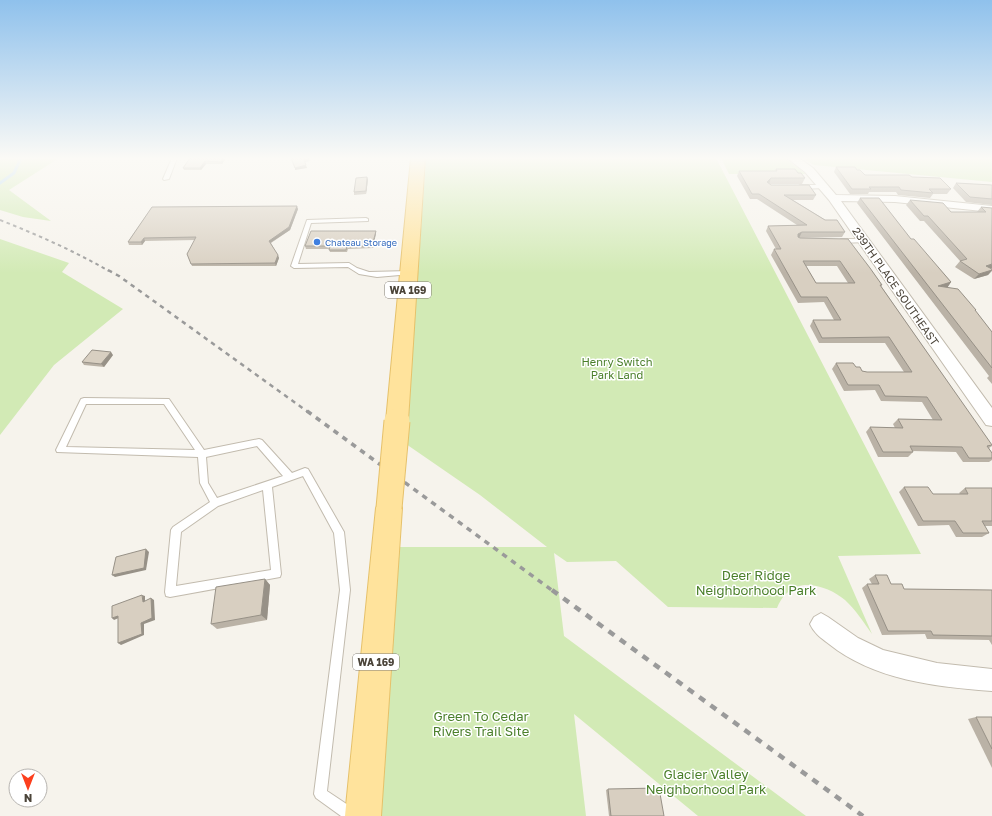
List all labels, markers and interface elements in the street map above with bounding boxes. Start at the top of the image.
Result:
street label: 239TH PLACE SOUTHEAST [850,224,942,348]
marker: Chateau Storage [312,237,322,247]
place label: Chateau Storage [325,237,397,248]
road number: WA 169 [385,282,431,298]
park label: Henry Switch Park Land [582,355,652,381]
park label: Deer Ridge Neighborhood Park [696,567,817,598]
road number: WA 169 [353,654,399,670]
park label: Green To Cedar Rivers Trail Site [433,708,529,739]
park label: Glacier Valley Neighborhood Park [646,766,767,797]
north arrow [8,768,48,808]
text: N [24,792,32,805]

